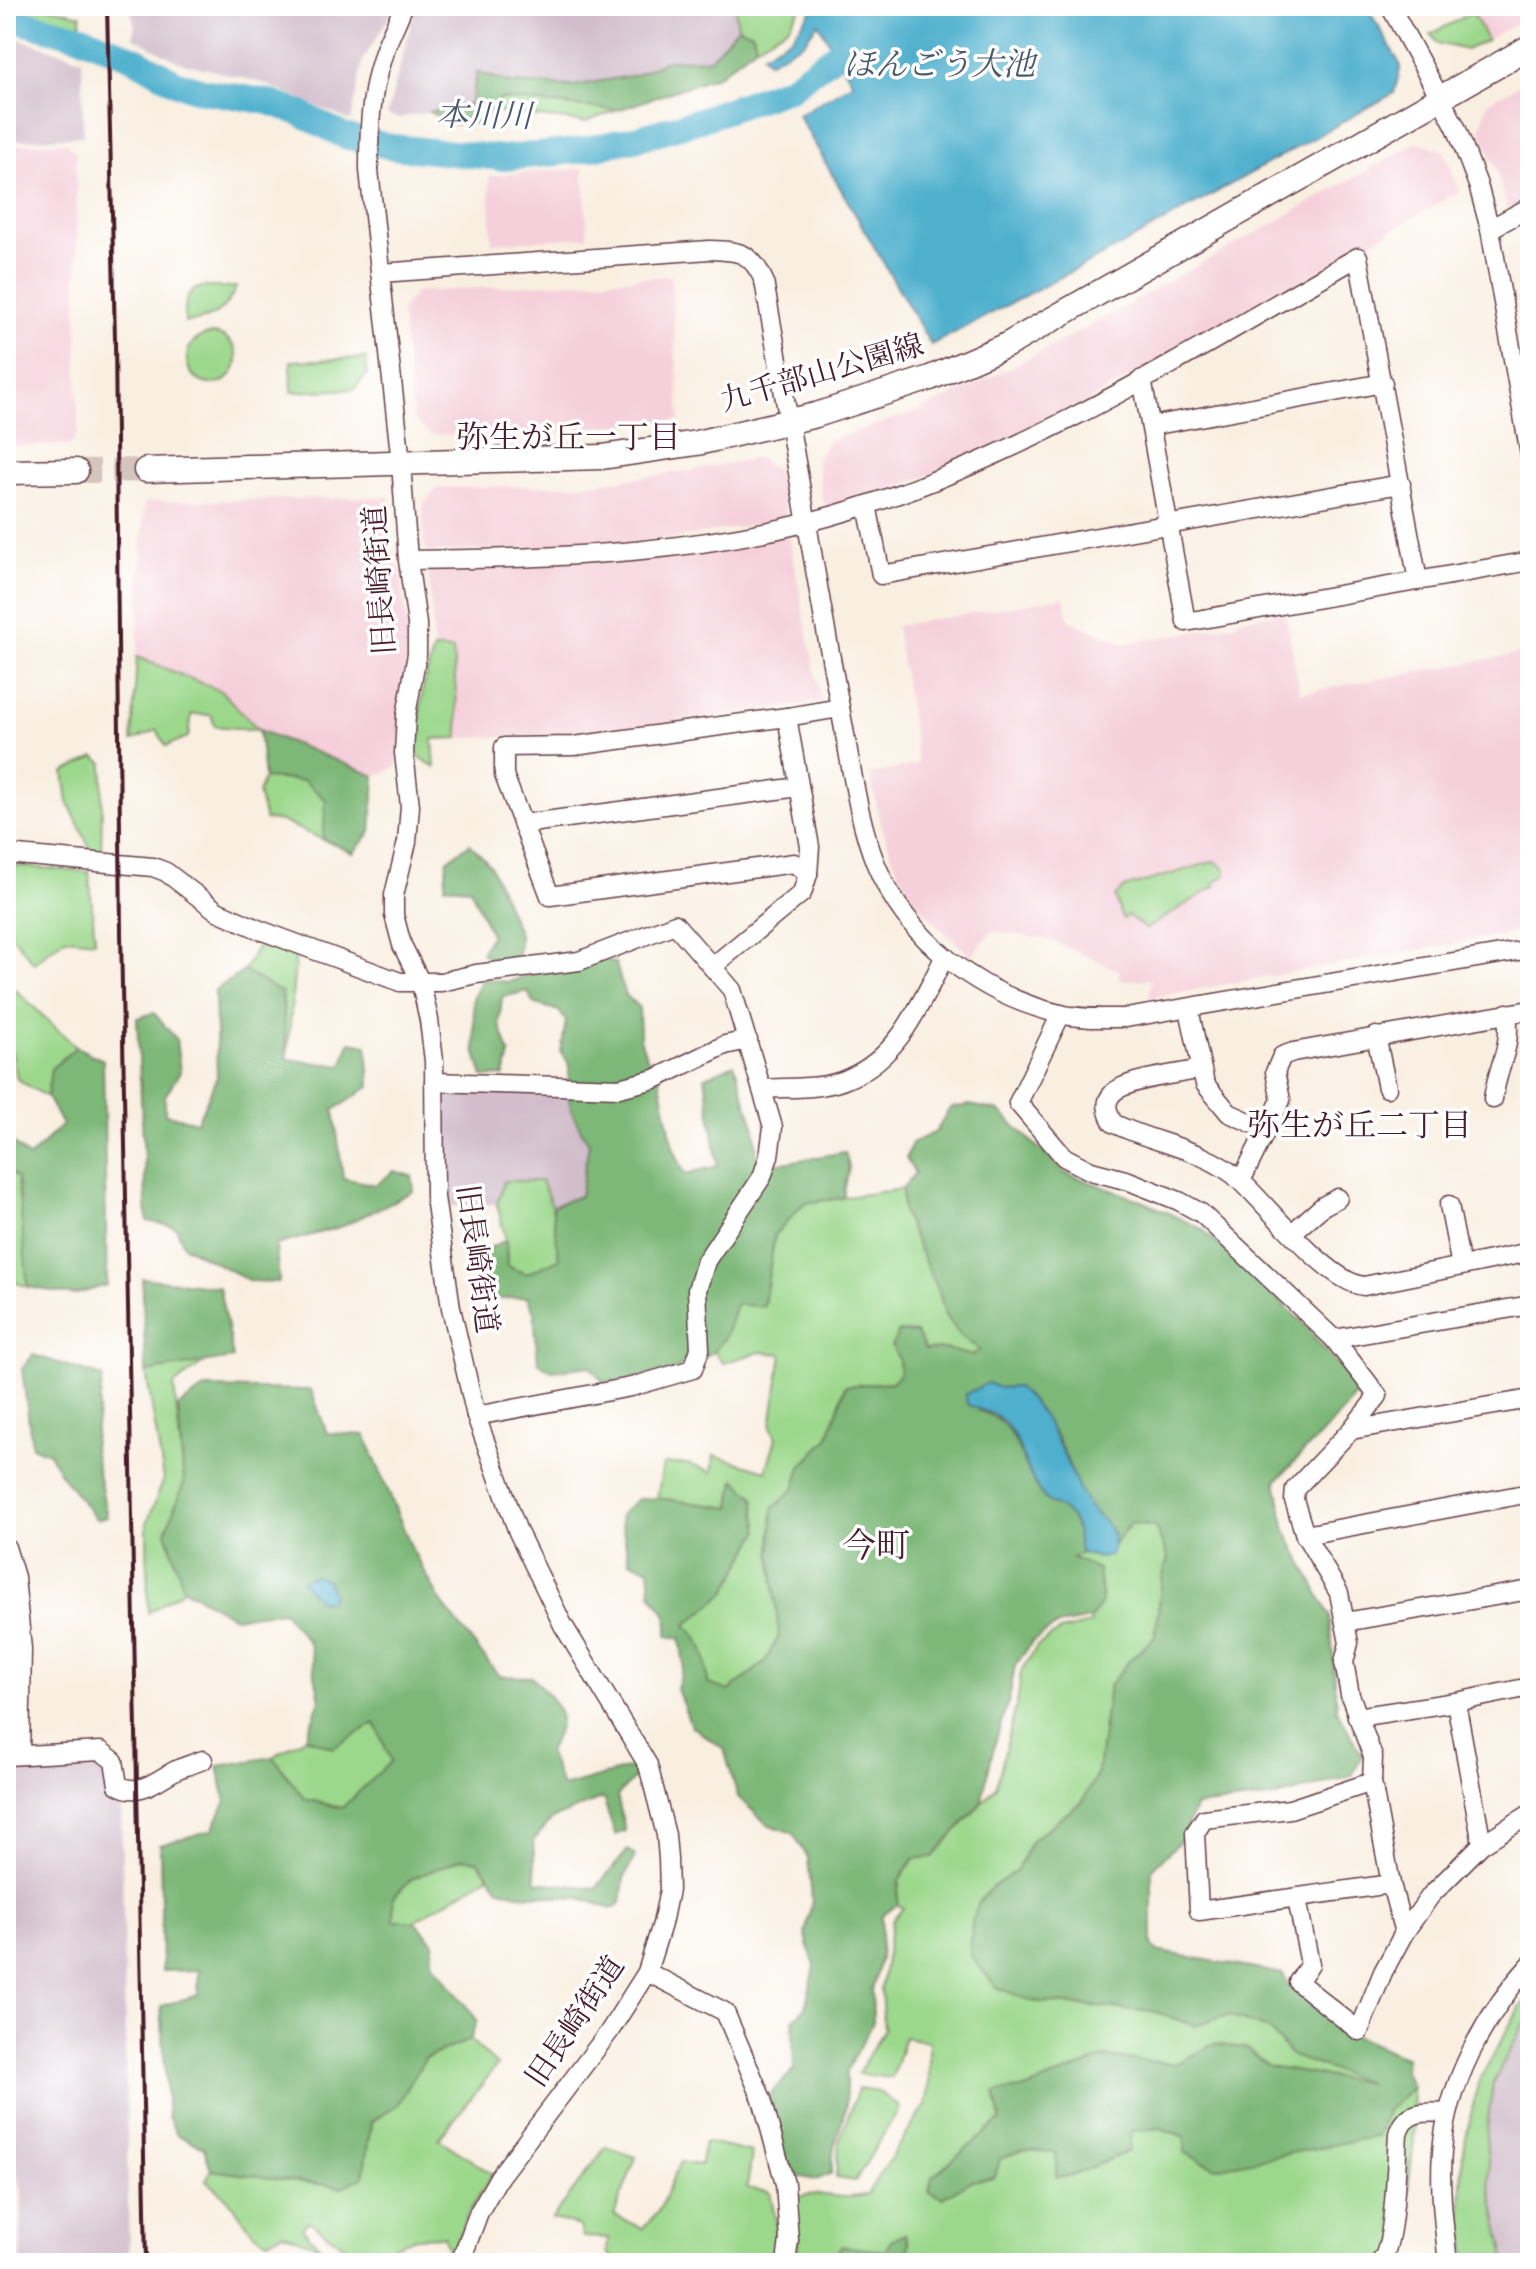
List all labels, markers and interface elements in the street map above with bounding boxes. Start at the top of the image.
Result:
water label: ほんごう大池 [843,46,1038,86]
water label: 本川川 [436,96,535,138]
street label: 九千部山公園線 [716,327,928,421]
district label: 弥生が丘一丁目 [457,419,681,459]
street label: 旧長崎街道 [357,504,405,656]
district label: 弥生が丘二丁目 [1248,1107,1472,1147]
street label: 旧長崎街道 [447,1182,505,1336]
district label: 今町 [842,1526,910,1568]
street label: 旧長崎街道 [519,1949,633,2095]

